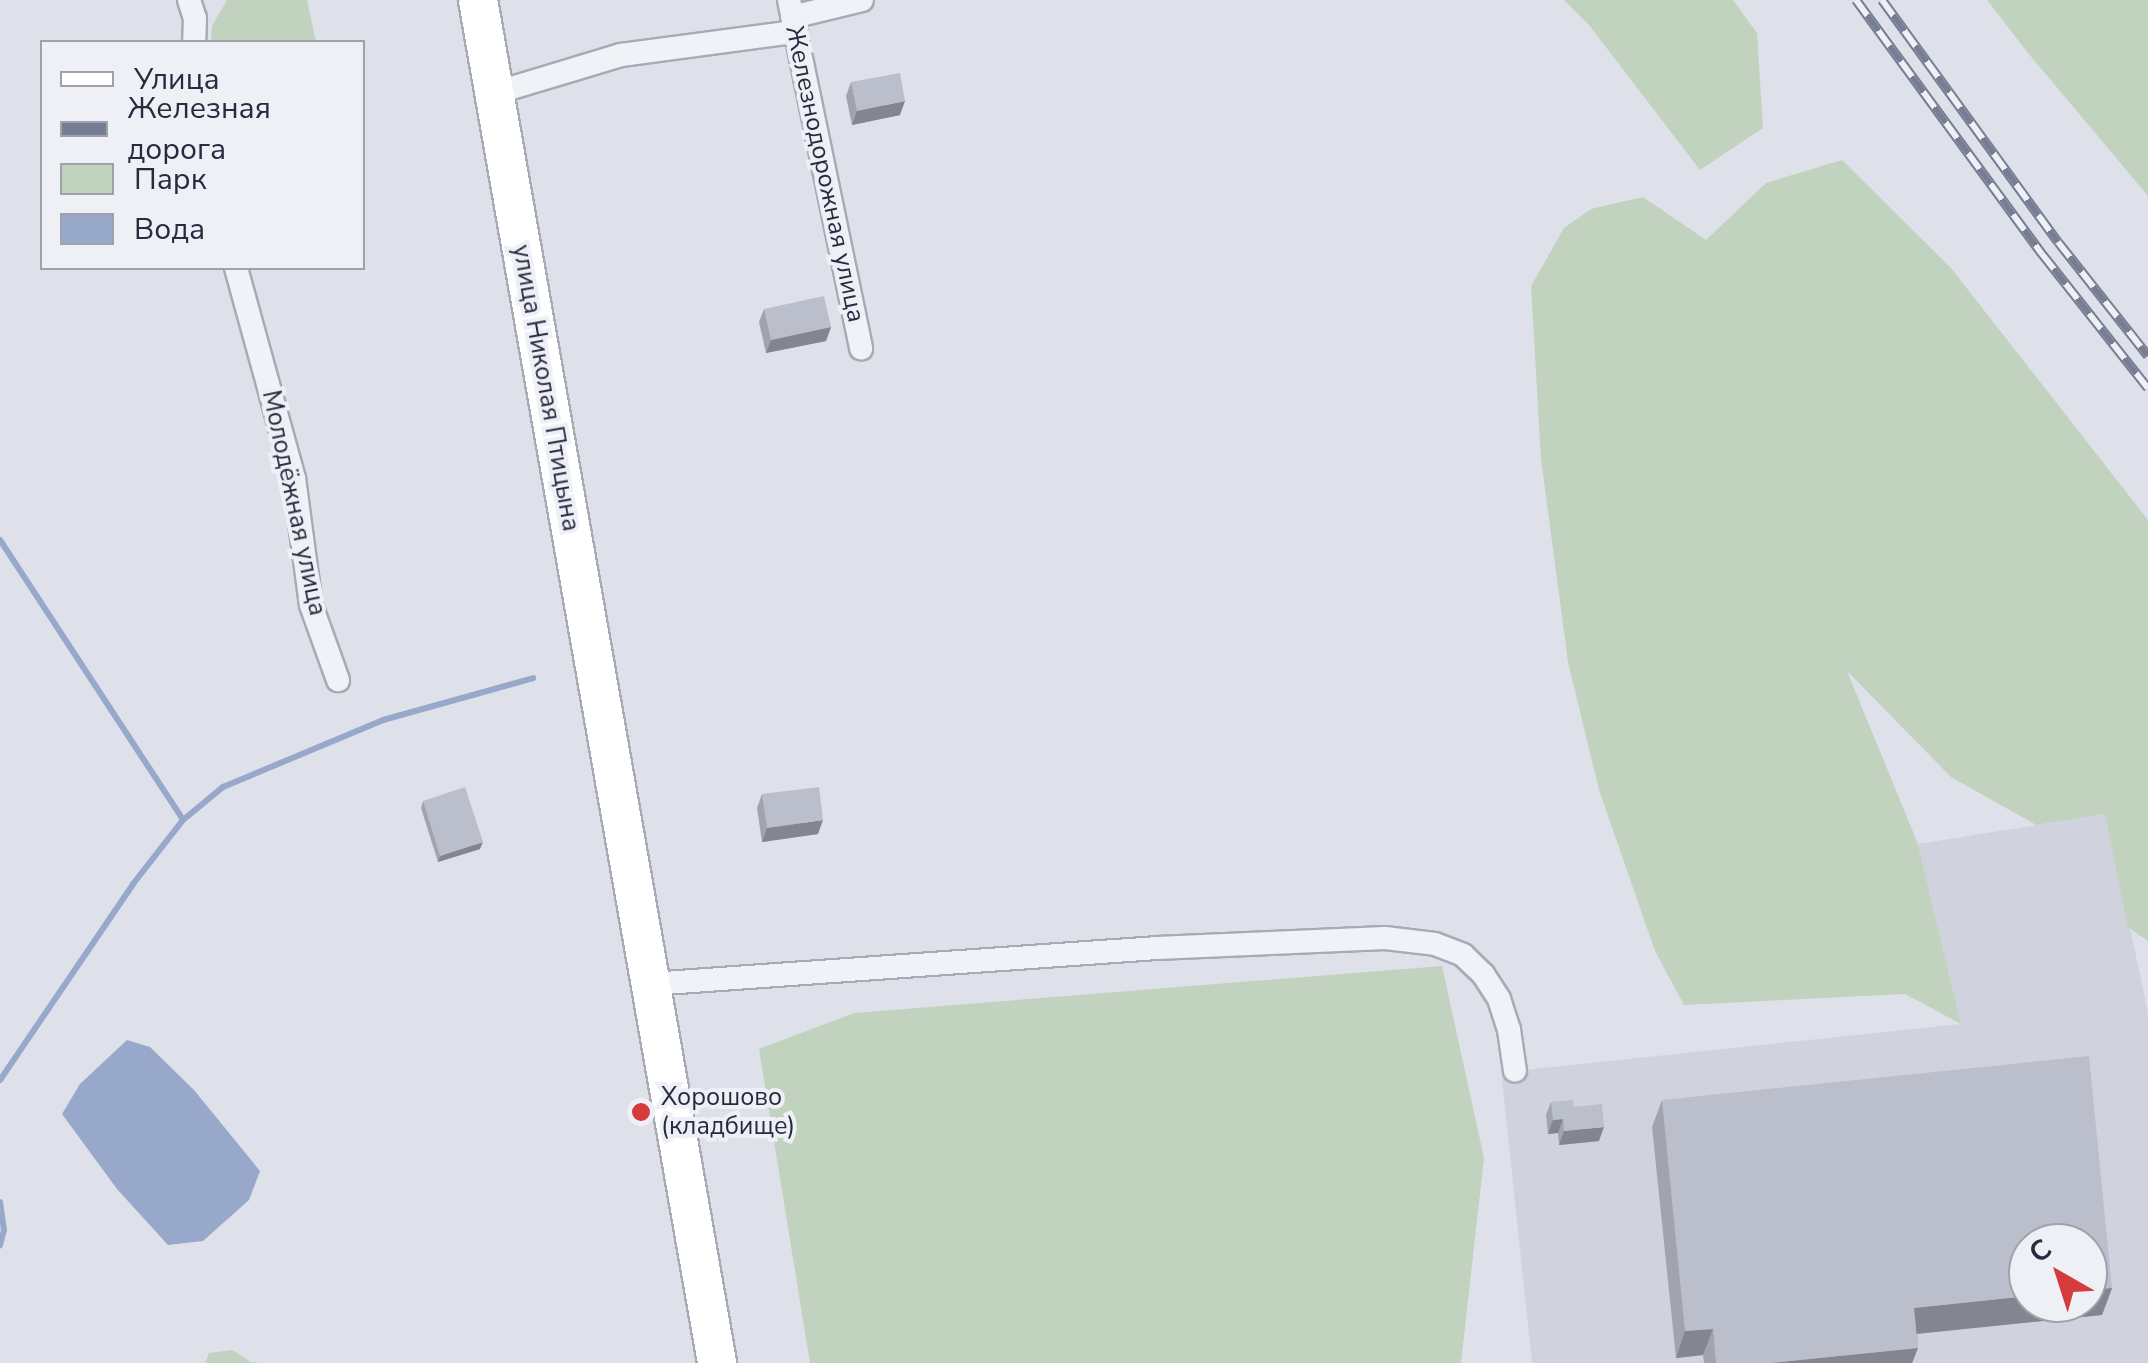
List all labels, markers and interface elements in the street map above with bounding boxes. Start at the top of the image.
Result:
street label: Железнодорожная улица [779,23,871,325]
legend [40,40,365,270]
text: Улица [134,59,220,100]
text: Железная дорога [128,88,271,170]
text: Парк [134,159,206,200]
text: Вода [134,209,205,250]
street label: улица Николая Птицына [506,242,586,534]
street label: Молодёжная улица [255,388,333,618]
place label: Хорошово (кладбище) [661,1083,795,1142]
marker: Хорошово (кладбище) [630,1101,652,1123]
north arrow [2008,1223,2108,1323]
text: С [2021,1230,2060,1272]

